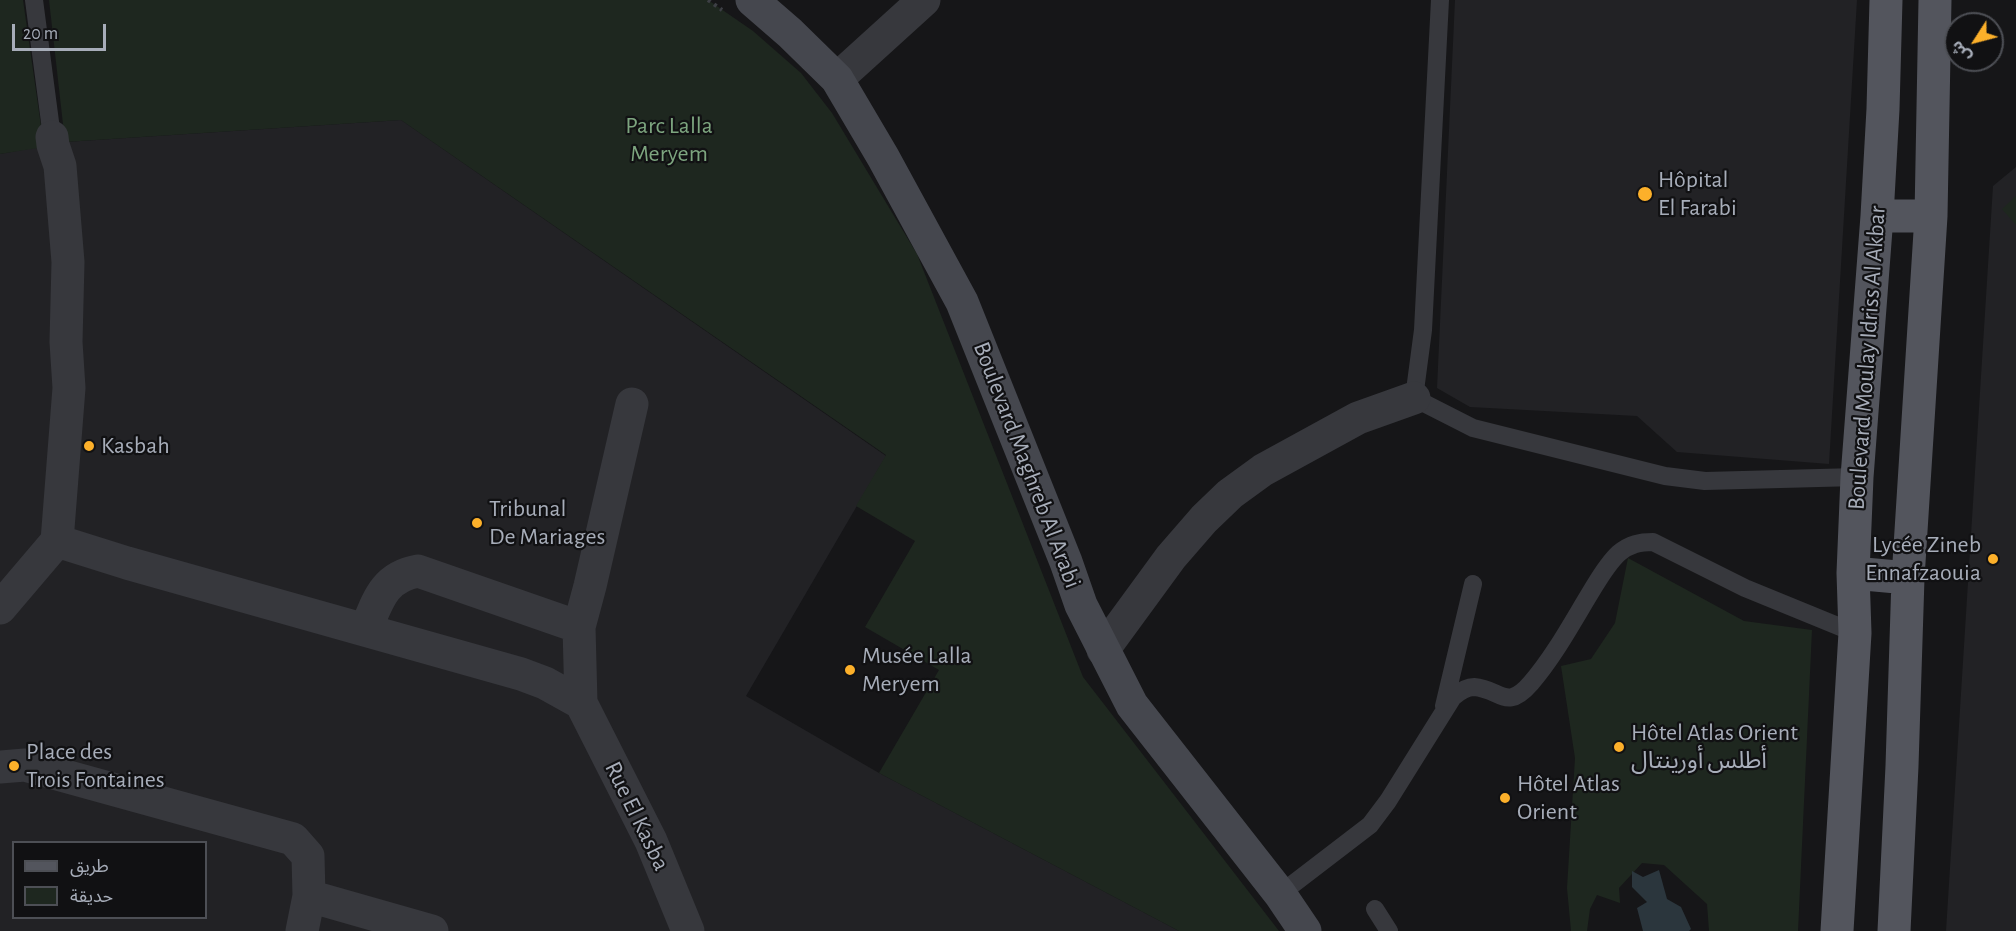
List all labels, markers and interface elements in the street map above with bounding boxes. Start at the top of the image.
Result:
scale bar [15,12,110,50]
north arrow [1944,12,2004,72]
text: 20 m [23,25,58,43]
text: ش [1948,38,1974,65]
park label: Parc Lalla Meryem [625,112,713,168]
place label: Hôpital El Farabi [1658,166,1737,222]
marker: Hôpital El Farabi [1636,185,1654,203]
street label: Boulevard Moulay Idriss Al Akbar [1842,205,1892,511]
street label: Boulevard Maghreb Al Arabi [967,338,1087,592]
place label: Kasbah [101,432,170,460]
marker: Kasbah [82,439,96,453]
place label: Tribunal De Mariages [489,495,605,551]
marker: Tribunal De Mariages [470,516,484,530]
place label: Lycée Zineb Ennafzaouia [1865,531,1981,587]
marker: Lycée Zineb Ennafzaouia [1986,552,2000,566]
place label: Musée Lalla Meryem [862,642,972,698]
marker: Musée Lalla Meryem [843,663,857,677]
place label: Hôtel Atlas Orient أطلس أورينتال [1631,719,1798,775]
place label: Place des Trois Fontaines [26,738,165,794]
marker: Hôtel Atlas Orient أطلس أورينتال [1612,740,1626,754]
street label: Rue El Kasba [598,757,676,875]
marker: Place des Trois Fontaines [7,759,21,773]
place label: Hôtel Atlas Orient [1517,770,1620,826]
marker: Hôtel Atlas Orient [1498,791,1512,805]
legend [12,841,207,919]
text: طريق [70,858,109,876]
text: حديقة [70,888,113,906]

